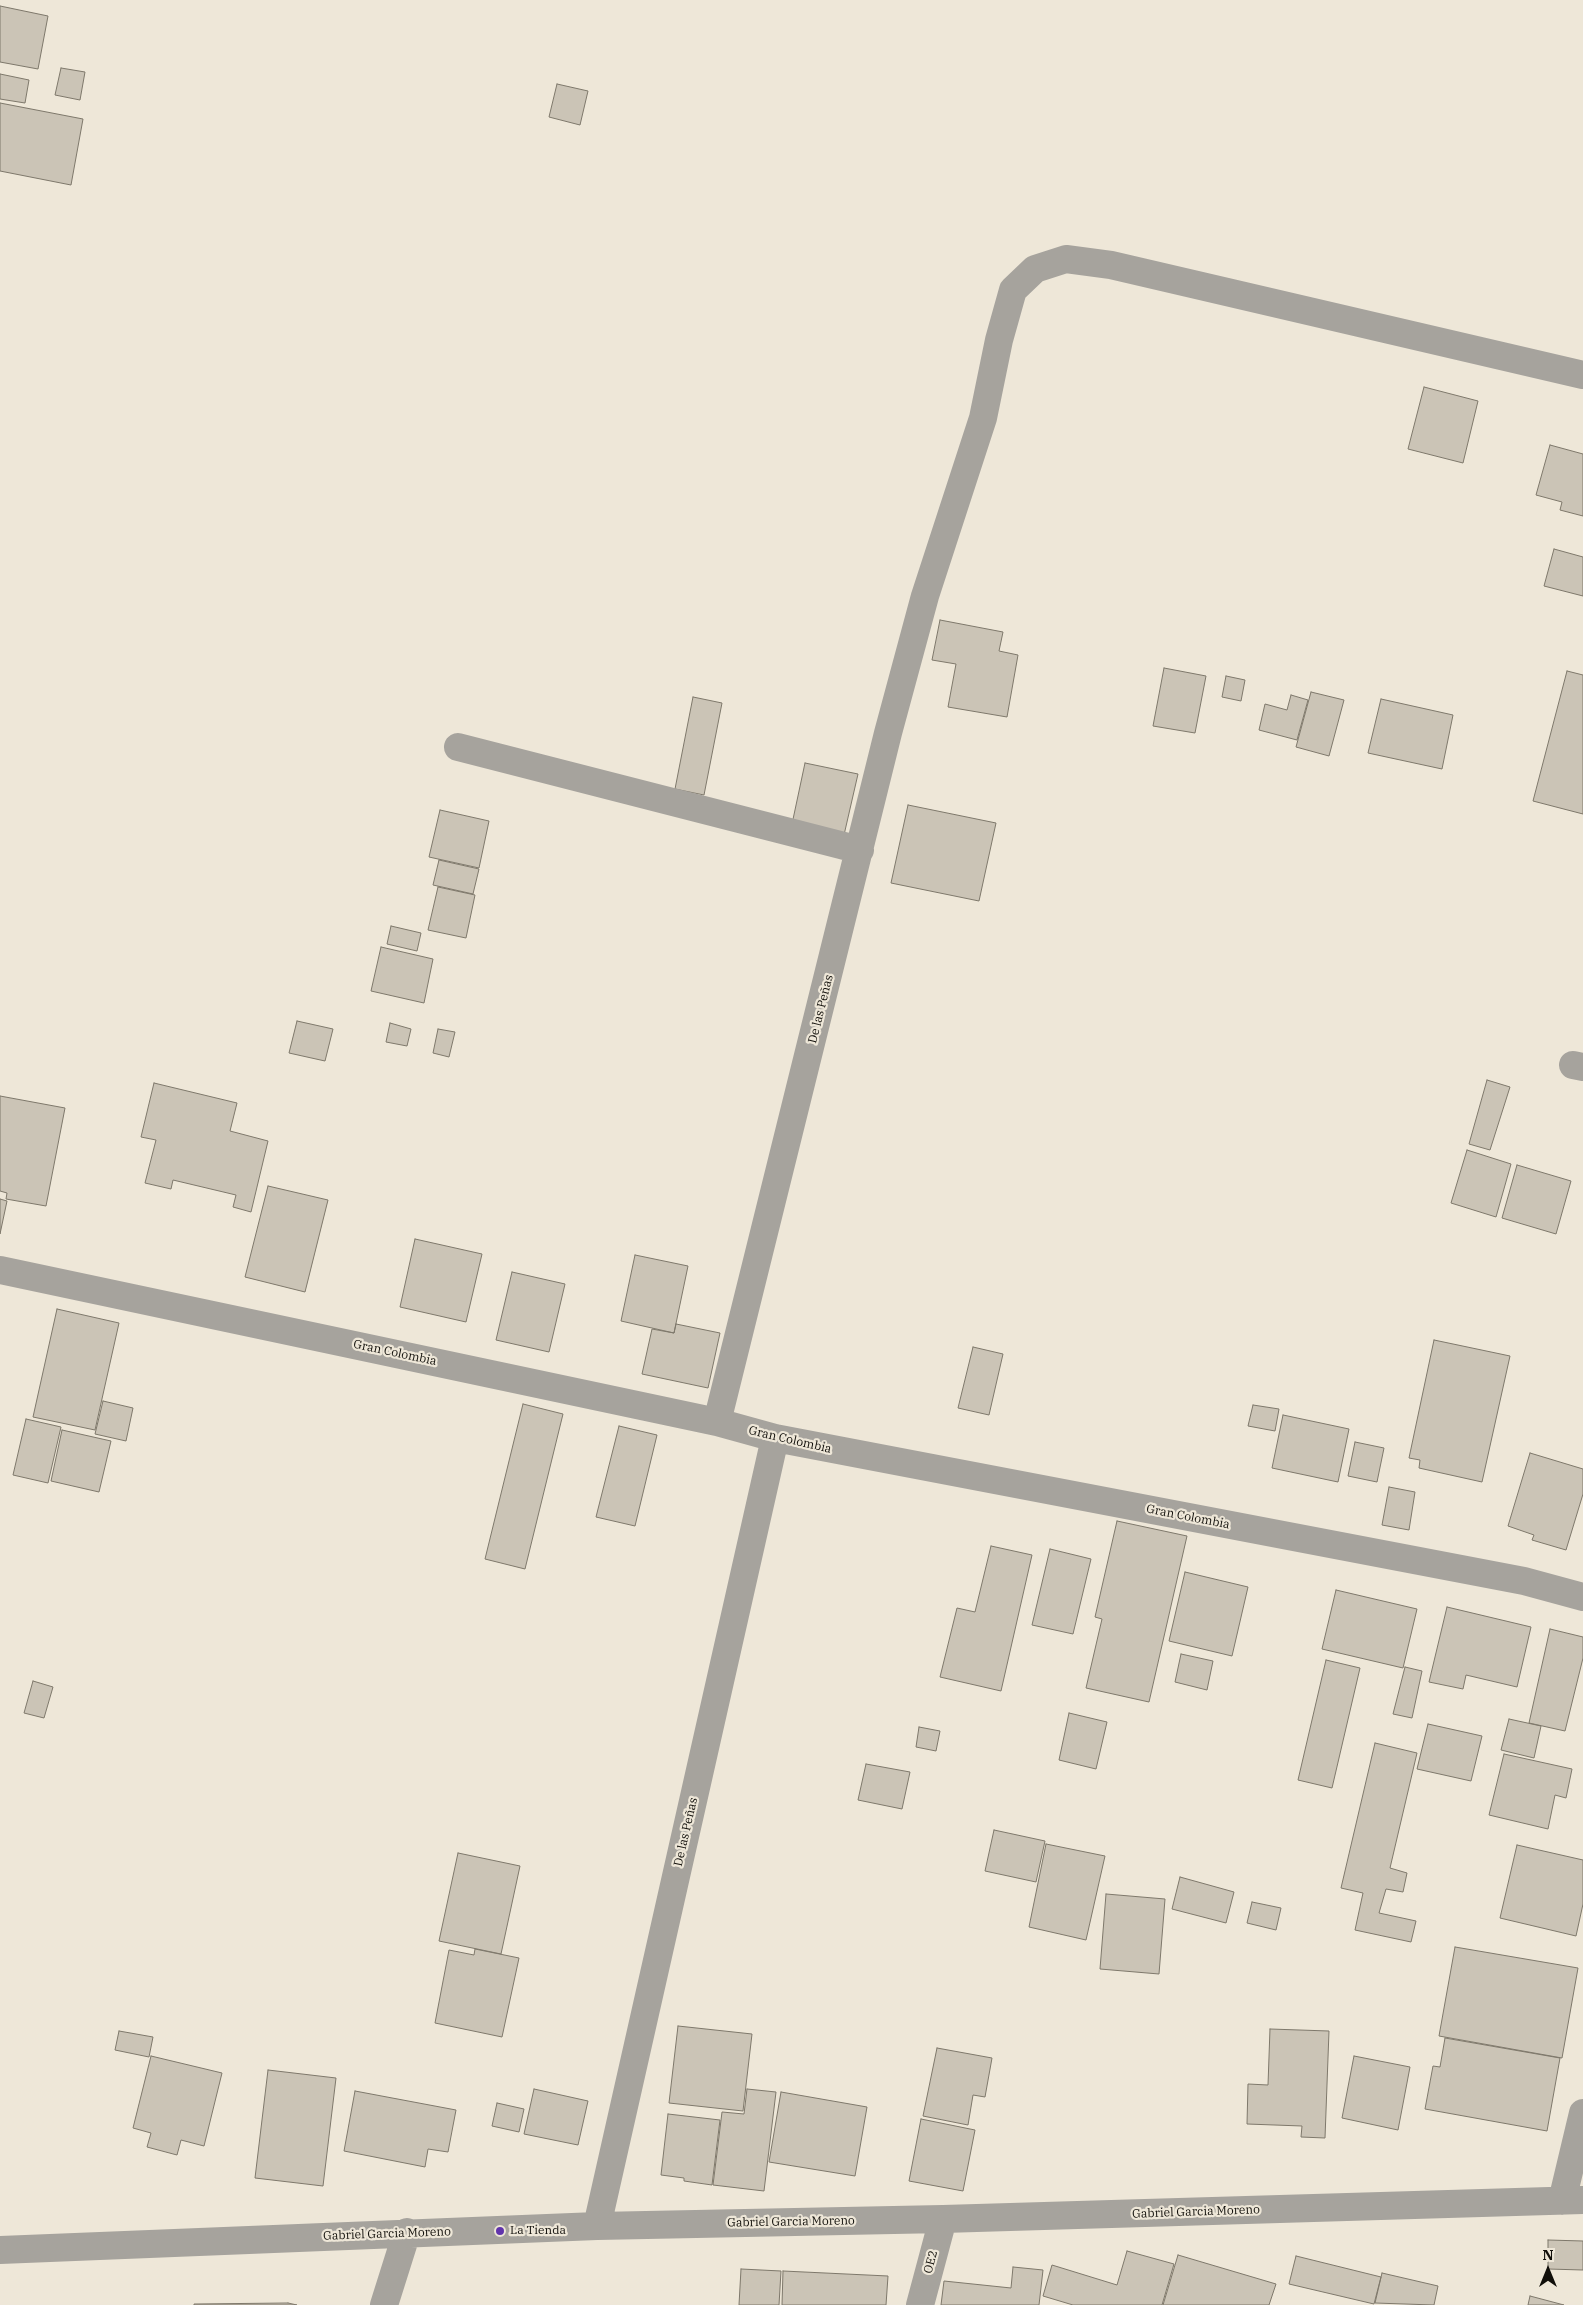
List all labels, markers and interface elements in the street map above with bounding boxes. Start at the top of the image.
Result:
street label: De las Peñas [806,973,836,1045]
street label: Gran Colombia [352,1337,438,1369]
street label: Gran Colombia [747,1423,833,1457]
street label: Gran Colombia [1145,1502,1231,1532]
street label: De las Peñas [671,1796,701,1868]
street label: Gabriel Garcia Moreno [1132,2203,1260,2221]
street label: Gabriel Garcia Moreno [727,2214,855,2230]
place label: La Tienda [510,2224,566,2238]
street label: Gabriel Garcia Moreno [323,2225,451,2243]
marker: La Tienda [494,2225,506,2237]
north arrow [1523,2245,1573,2295]
text: N [1542,2246,1554,2264]
street label: OE2 [921,2249,941,2275]

